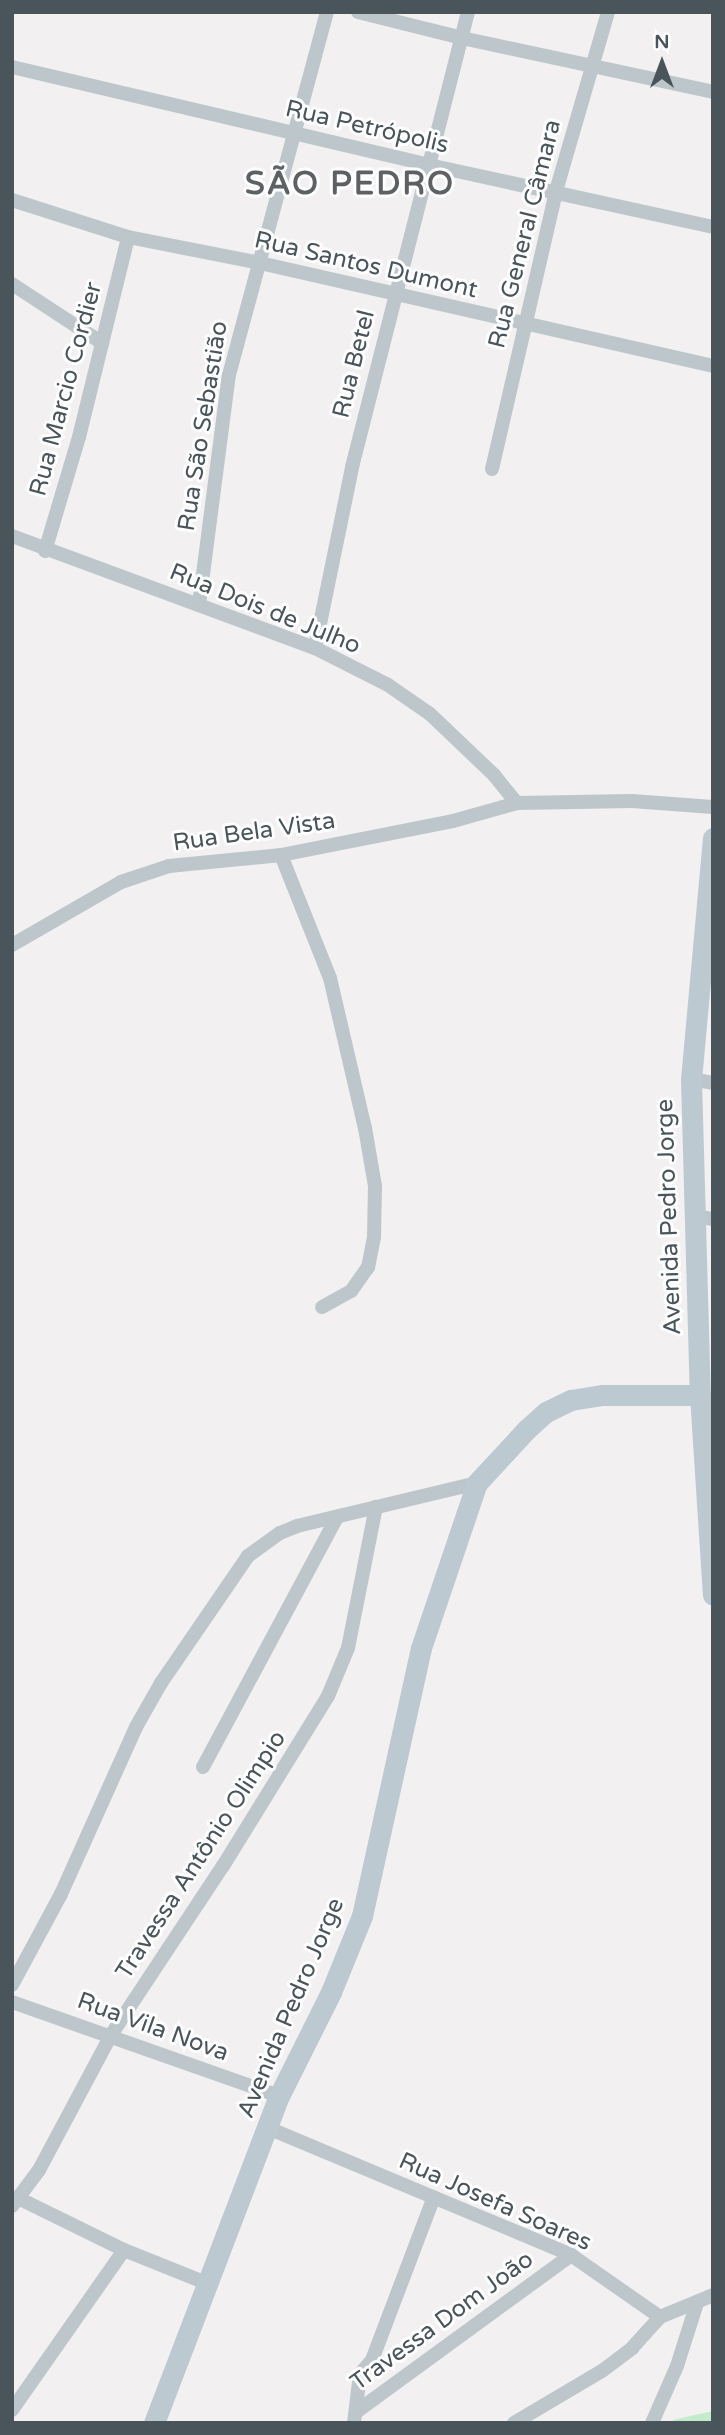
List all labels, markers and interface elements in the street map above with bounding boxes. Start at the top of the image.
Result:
north arrow [627,28,697,98]
text: N [654,31,670,53]
street label: Rua Petrópolis [283,94,451,160]
street label: Rua General Câmara [483,117,567,351]
district label: SÃO PEDRO [246,165,454,203]
street label: Rua Santos Dumont [252,225,480,305]
street label: Rua Marcio Cordier [24,279,108,499]
street label: Rua Betel [327,307,381,421]
street label: Rua São Sebastião [172,319,234,533]
street label: Rua Dois de Julho [165,558,365,660]
street label: Rua Bela Vista [171,806,337,858]
street label: Avenida Pedro Jorge [650,1098,688,1336]
street label: Travessa Antônio Olimpio [110,1725,292,1985]
street label: Avenida Pedro Jorge [232,1894,350,2122]
street label: Rua Vila Nova [73,1986,233,2068]
street label: Rua Josefa Soares [394,2147,596,2257]
street label: Travessa Dom João [345,2245,539,2397]

